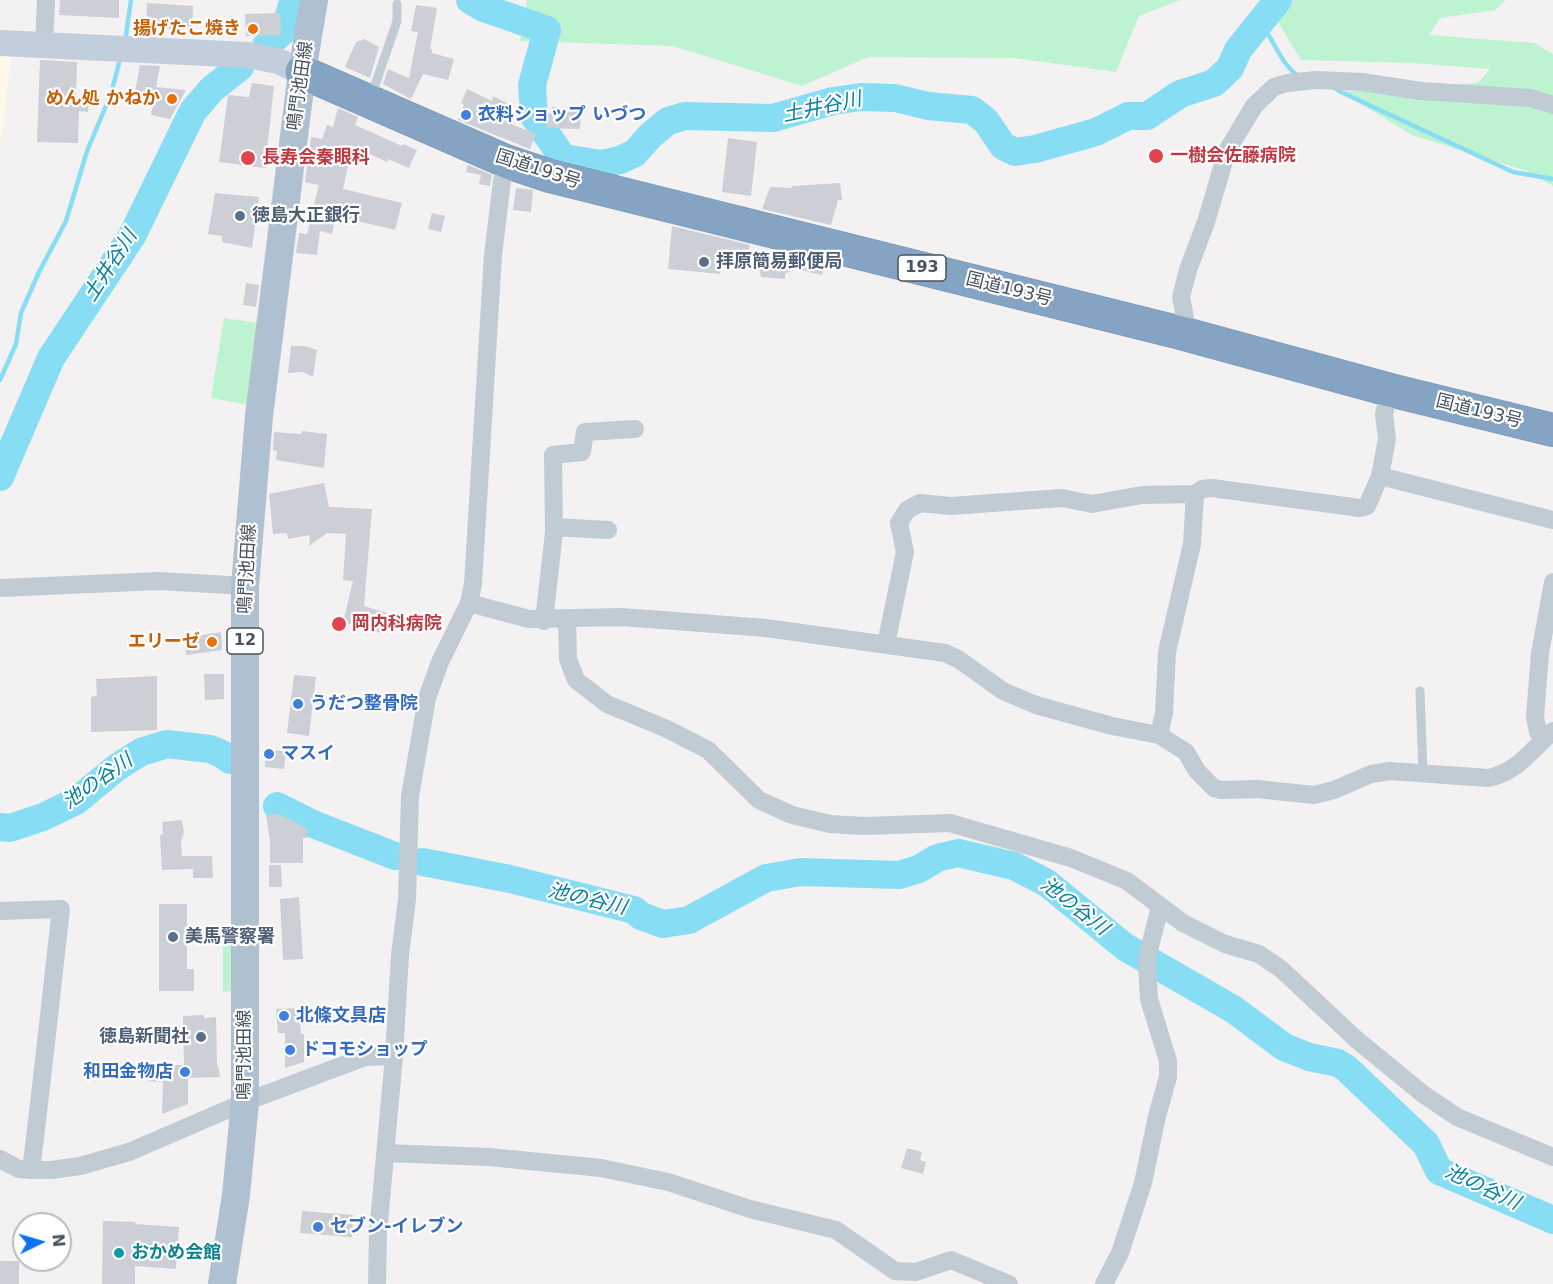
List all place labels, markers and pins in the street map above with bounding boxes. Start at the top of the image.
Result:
place label: 揚げたこ焼き [133,18,241,40]
marker: 揚げたこ焼き [246,22,260,36]
place label: めん処 かねか [46,88,160,110]
marker: めん処 かねか [165,92,179,106]
place label: 衣料ショップ いづつ [478,104,646,126]
marker: 衣料ショップ いづつ [459,108,473,122]
place label: 一樹会佐藤病院 [1170,145,1296,167]
place label: 長寿会秦眼科 [262,147,370,169]
marker: 一樹会佐藤病院 [1147,147,1165,165]
marker: 長寿会秦眼科 [239,149,257,167]
place label: 徳島大正銀行 [252,205,360,227]
marker: 徳島大正銀行 [233,209,247,223]
place label: 拝原簡易郵便局 [716,251,842,273]
marker: 拝原簡易郵便局 [697,255,711,269]
place label: 岡内科病院 [352,613,442,635]
marker: 岡内科病院 [330,615,348,633]
place label: エリーゼ [128,631,200,653]
marker: エリーゼ [205,635,219,649]
place label: うだつ整骨院 [310,693,418,715]
marker: うだつ整骨院 [291,697,305,711]
place label: マスイ [281,743,335,765]
marker: マスイ [262,747,276,761]
place label: 美馬警察署 [185,926,275,948]
marker: 美馬警察署 [166,930,180,944]
place label: 北條文具店 [296,1005,386,1027]
marker: 北條文具店 [277,1009,291,1023]
place label: 徳島新聞社 [99,1026,189,1048]
marker: 徳島新聞社 [194,1030,208,1044]
place label: ドコモショップ [302,1039,428,1061]
marker: ドコモショップ [283,1043,297,1057]
place label: 和田金物店 [83,1061,173,1083]
marker: 和田金物店 [178,1065,192,1079]
place label: セブン-イレブン [330,1216,463,1238]
marker: セブン-イレブン [311,1220,325,1234]
place label: おかめ会館 [131,1242,221,1264]
marker: おかめ会館 [112,1246,126,1260]

